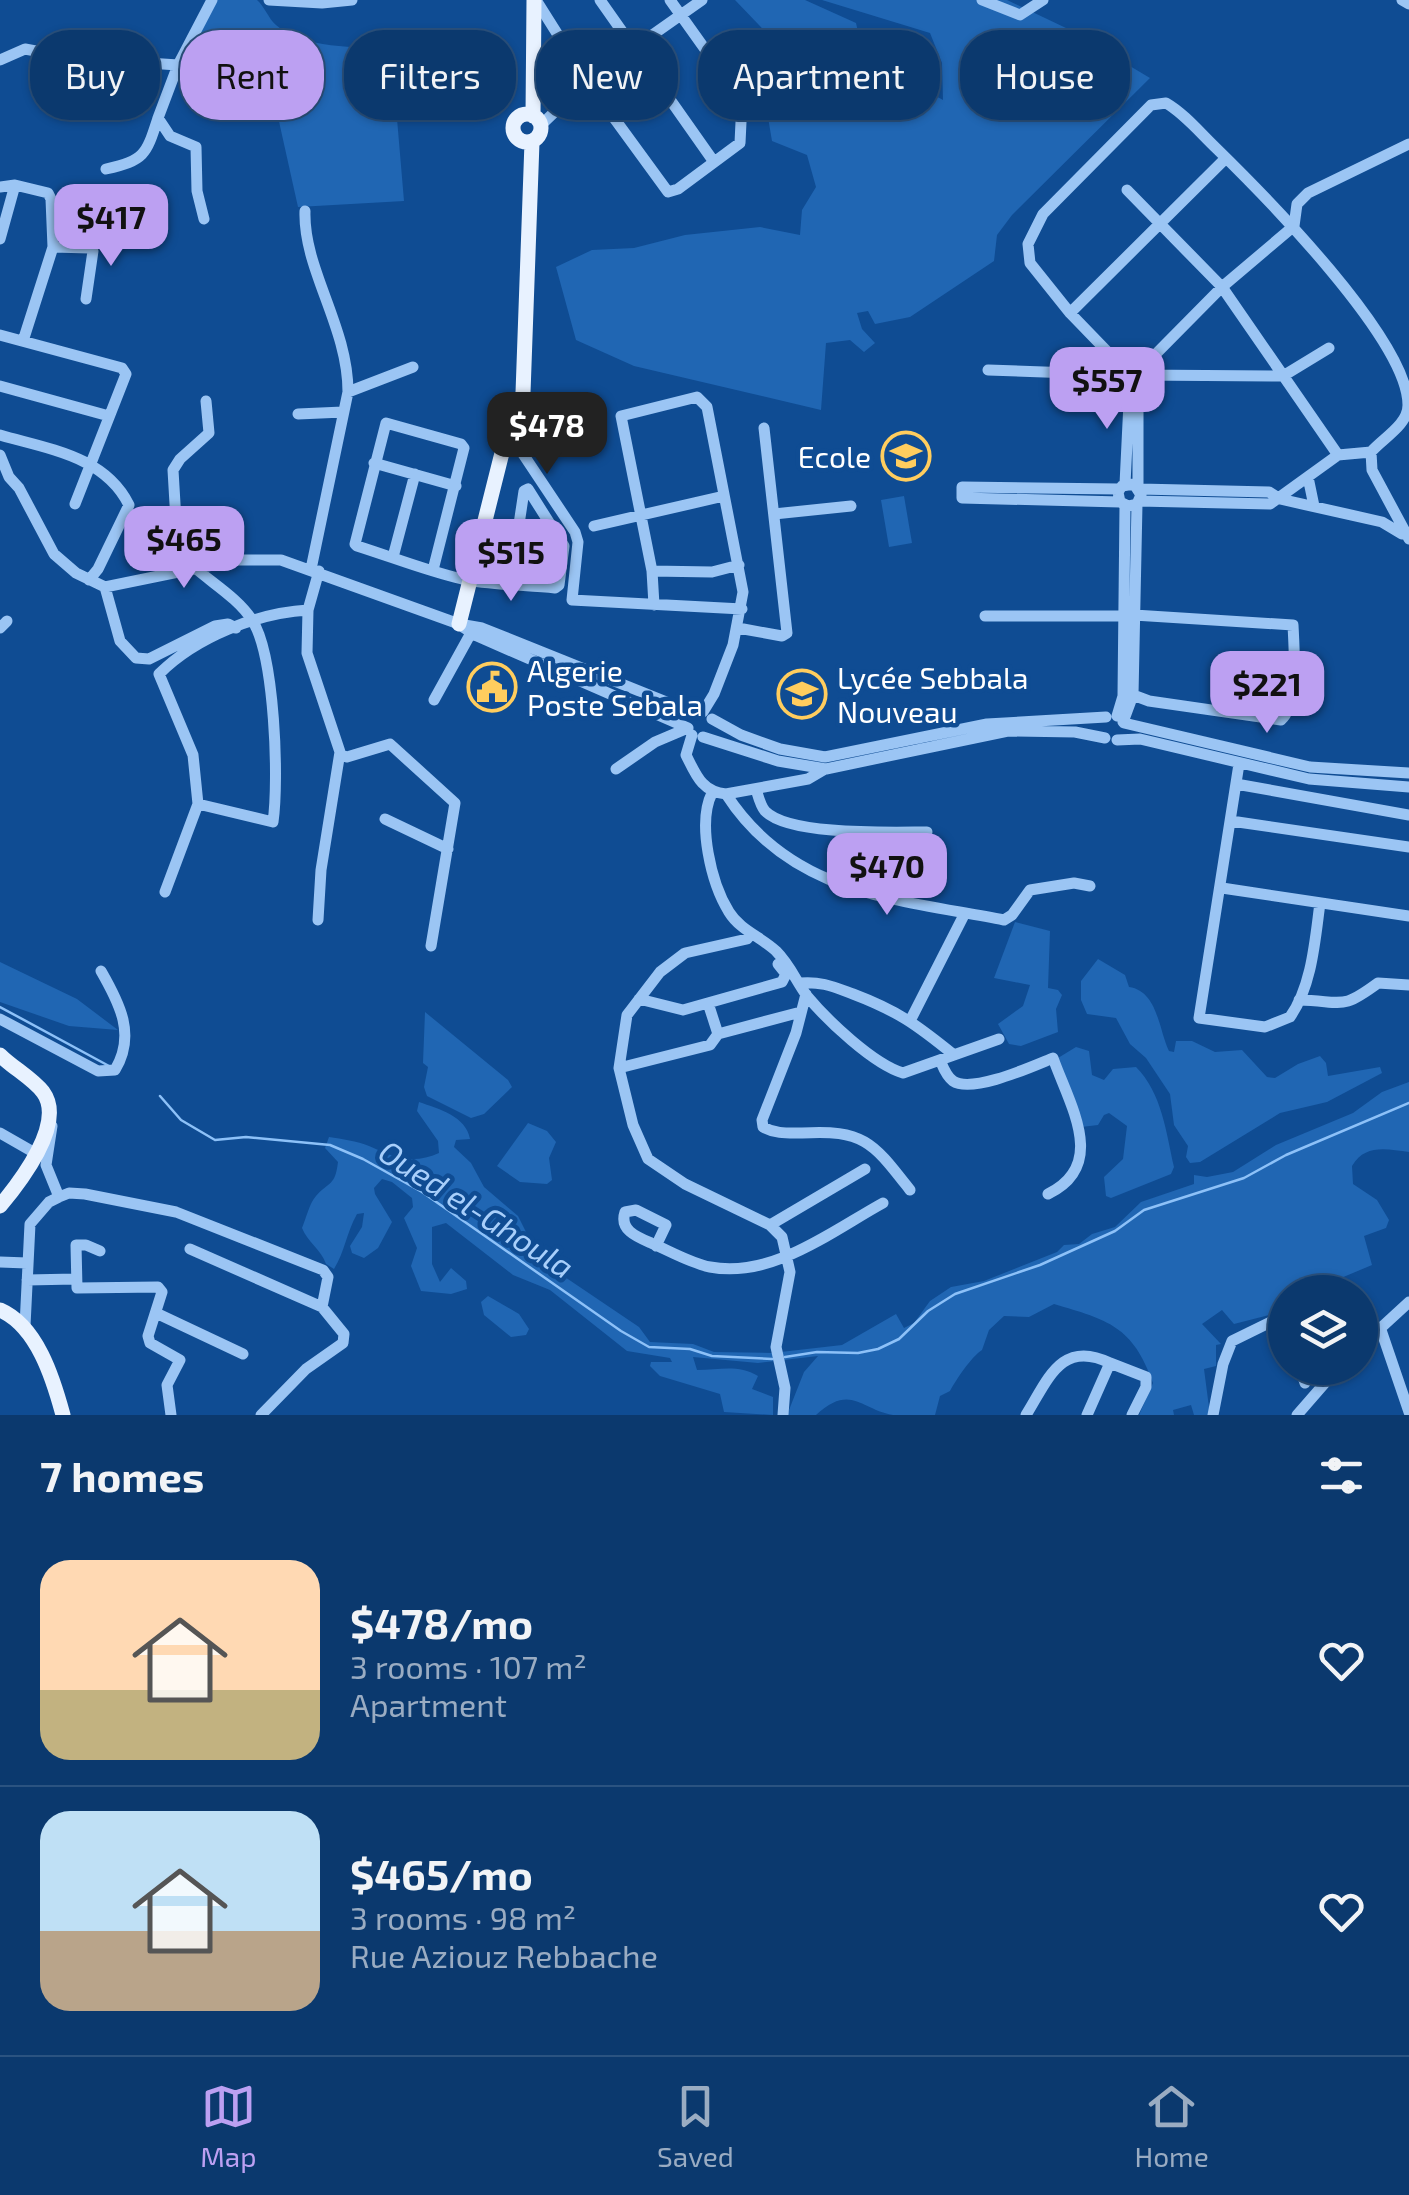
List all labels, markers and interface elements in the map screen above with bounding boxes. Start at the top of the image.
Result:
chip: Buy [30,30,160,120]
chip: Rent [180,30,324,120]
chip: Filters [344,30,516,120]
chip: New [536,30,678,120]
chip: Apartment [698,30,940,120]
chip: House [960,30,1130,120]
pin: $417 [52,184,170,269]
text: $417 [76,197,146,235]
pin: $557 [1048,347,1166,432]
text: $557 [1072,360,1142,398]
pin: $478 [488,392,606,477]
text: $478 [509,405,585,443]
school or university icon: Ecole [880,430,932,482]
place label: Ecole [798,438,871,474]
pin: $465 [125,506,243,591]
text: $465 [146,519,222,557]
pin: $515 [452,519,570,604]
text: $515 [477,532,545,570]
pin: $221 [1208,651,1326,736]
place label: Algerie Poste Sebala [527,652,703,722]
place label: Lycée Sebbala Nouveau [837,659,1028,729]
public building icon: Algerie Poste Sebala [466,661,518,713]
text: $221 [1232,664,1302,702]
school or university icon: Lycée Sebbala Nouveau [776,668,828,720]
pin: $470 [828,833,946,918]
text: $470 [849,846,925,884]
water label: Oued el-Ghoula [372,1131,582,1285]
map controls [1268,1275,1378,1385]
button: layers [1268,1275,1378,1385]
icon: filters [1314,1448,1369,1503]
text: 7 homes [40,1450,204,1500]
text: $478/mo [350,1597,533,1647]
icon: home [120,1600,240,1720]
icon: heart [1314,1633,1369,1688]
text: 3 rooms · 107 m² [350,1647,587,1685]
text: Apartment [350,1685,507,1723]
text: $465/mo [350,1848,533,1898]
icon: home [120,1851,240,1971]
icon: heart [1314,1884,1369,1939]
text: 3 rooms · 98 m² [350,1898,576,1936]
text: Rue Aziouz Rebbache [350,1936,658,1974]
tab: Map [200,2079,256,2173]
tab: Saved [657,2079,734,2173]
tab: Home [1135,2079,1209,2173]

